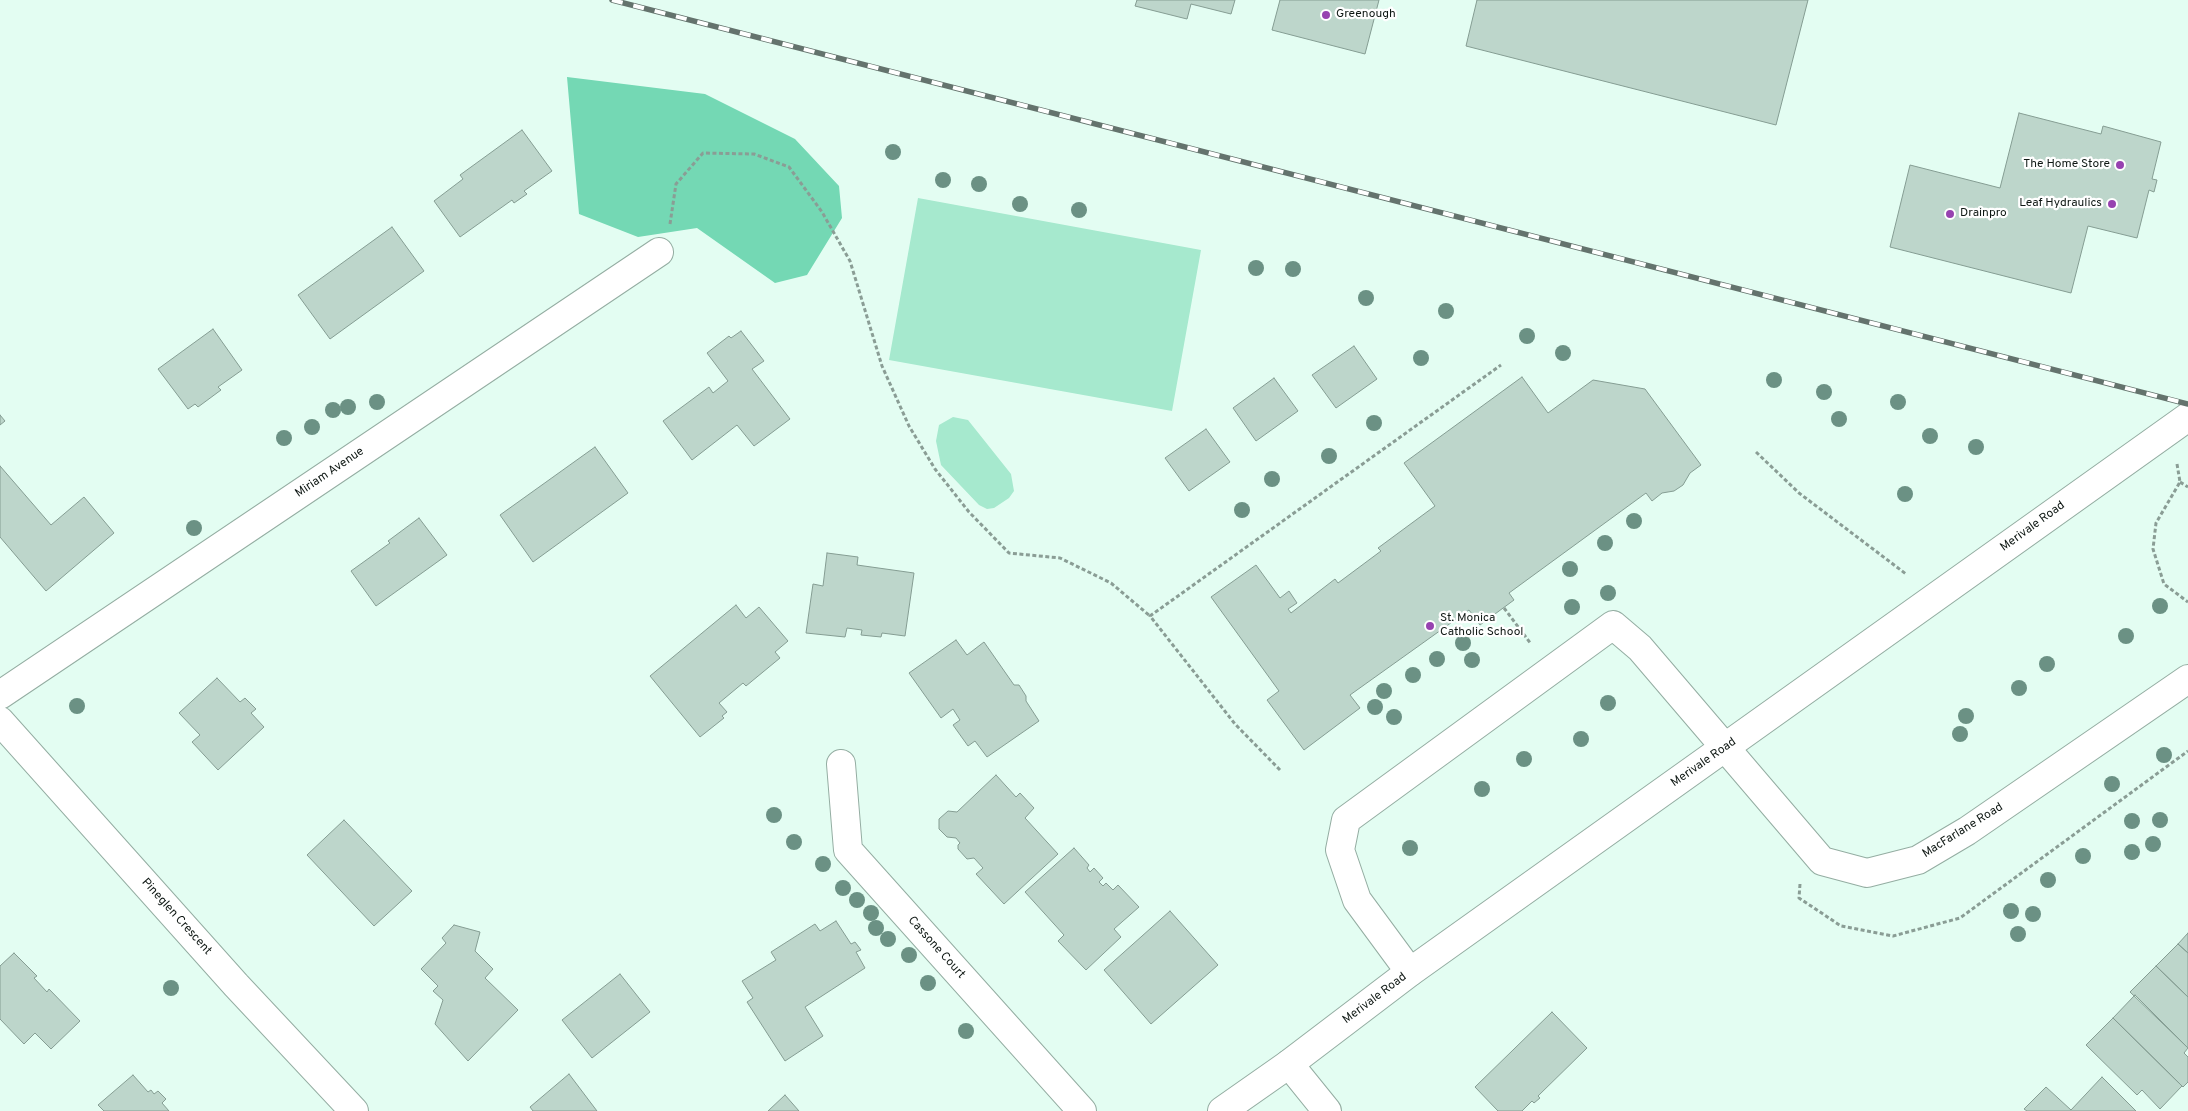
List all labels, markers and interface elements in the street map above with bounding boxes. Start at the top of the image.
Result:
place label: Greenough [1336,8,1396,22]
marker: Greenough [1320,9,1332,21]
place label: The Home Store [2023,158,2110,172]
marker: The Home Store [2114,159,2126,171]
place label: Leaf Hydraulics [2019,197,2102,211]
marker: Leaf Hydraulics [2106,198,2118,210]
place label: Drainpro [1960,207,2007,221]
marker: Drainpro [1944,208,1956,220]
street label: Miriam Avenue [293,445,367,501]
street label: Merivale Road [1998,499,2068,555]
place label: St. Monica Catholic School [1440,612,1523,640]
marker: St. Monica Catholic School [1424,620,1436,632]
street label: Merivale Road [1669,735,1739,791]
street label: MacFarlane Road [1920,800,2006,862]
street label: Pineglen Crescent [138,876,214,958]
street label: Cassone Court [904,914,968,982]
street label: Merivale Road [1340,970,1410,1028]

